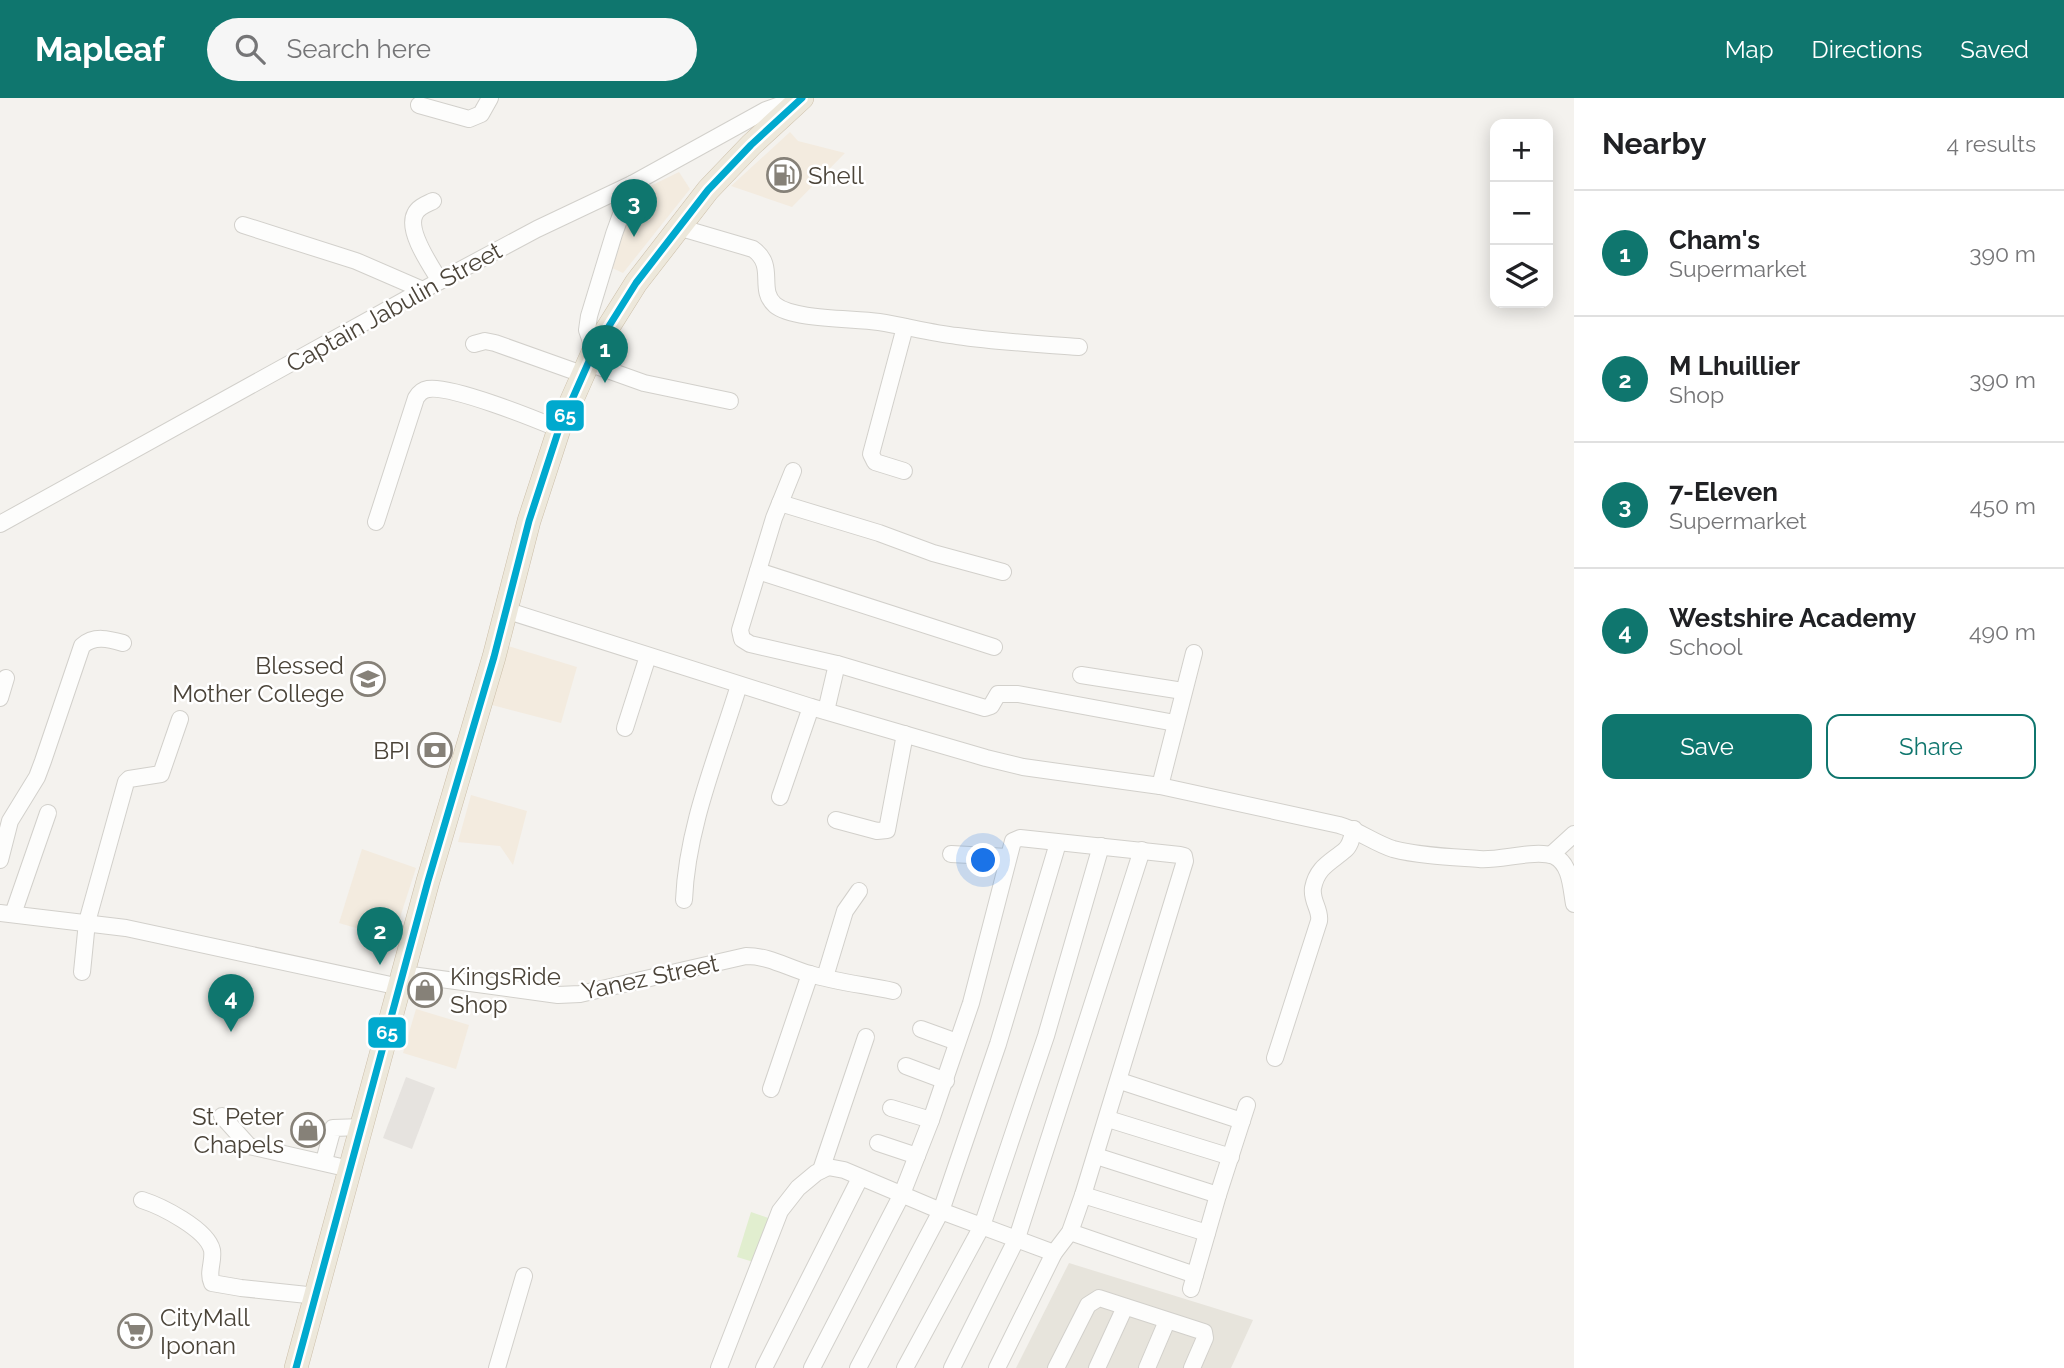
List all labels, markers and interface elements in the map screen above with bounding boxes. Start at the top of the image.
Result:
search box [207,18,697,81]
text: Mapleaf [35,30,165,69]
icon: search [231,30,269,68]
text: Search here [287,34,431,64]
text: Map [1725,35,1774,64]
text: Directions [1812,35,1922,64]
text: Saved [1960,35,2029,64]
map controls [1490,119,1553,308]
button: + [1490,119,1553,182]
text: Nearby [1602,126,1706,161]
text: 4 results [1947,130,2036,157]
fuel station icon: Shell [765,156,803,194]
place label: Shell [808,161,864,190]
pin: 3 [611,179,657,237]
button: − [1490,182,1553,245]
text: Cham's [1669,225,1760,255]
street label: Captain Jabulin Street [281,236,507,378]
text: 1 [1619,240,1631,267]
text: 390 m [1969,240,2036,267]
button: layers [1490,245,1553,308]
text: Supermarket [1669,255,1807,282]
pin: 1 [582,325,628,383]
text: M Lhuillier [1669,351,1800,381]
text: 2 [1619,366,1631,393]
text: 390 m [1969,366,2036,393]
text: Shop [1669,381,1724,408]
line badge: 65 [545,399,585,432]
text: 65 [554,404,576,426]
text: 7-Eleven [1669,477,1778,507]
text: 3 [1619,492,1631,519]
text: 450 m [1970,492,2036,519]
text: Supermarket [1669,507,1807,534]
text: Westshire Academy [1669,603,1916,633]
text: 4 [1618,618,1632,645]
text: 490 m [1969,618,2036,645]
text: School [1669,633,1743,660]
place label: Blessed Mother College [172,651,344,708]
school or university icon: Blessed Mother College [349,660,387,698]
button: Save [1602,714,1812,779]
button: Share [1826,714,2036,779]
bank icon: BPI [416,731,454,769]
place label: BPI [373,736,410,765]
your location [966,843,1000,877]
pin: 2 [357,907,403,965]
street label: Yanez Street [579,948,721,1006]
place label: KingsRide Shop [450,962,561,1019]
shop icon: KingsRide Shop [406,971,444,1009]
pin: 4 [208,974,254,1032]
line badge: 65 [367,1016,407,1049]
text: 65 [376,1021,398,1043]
place label: St. Peter Chapels [192,1102,285,1159]
shop icon: St. Peter Chapels [289,1111,327,1149]
place label: CityMall Iponan [160,1303,250,1360]
supermarket icon: CityMall Iponan [116,1312,154,1350]

